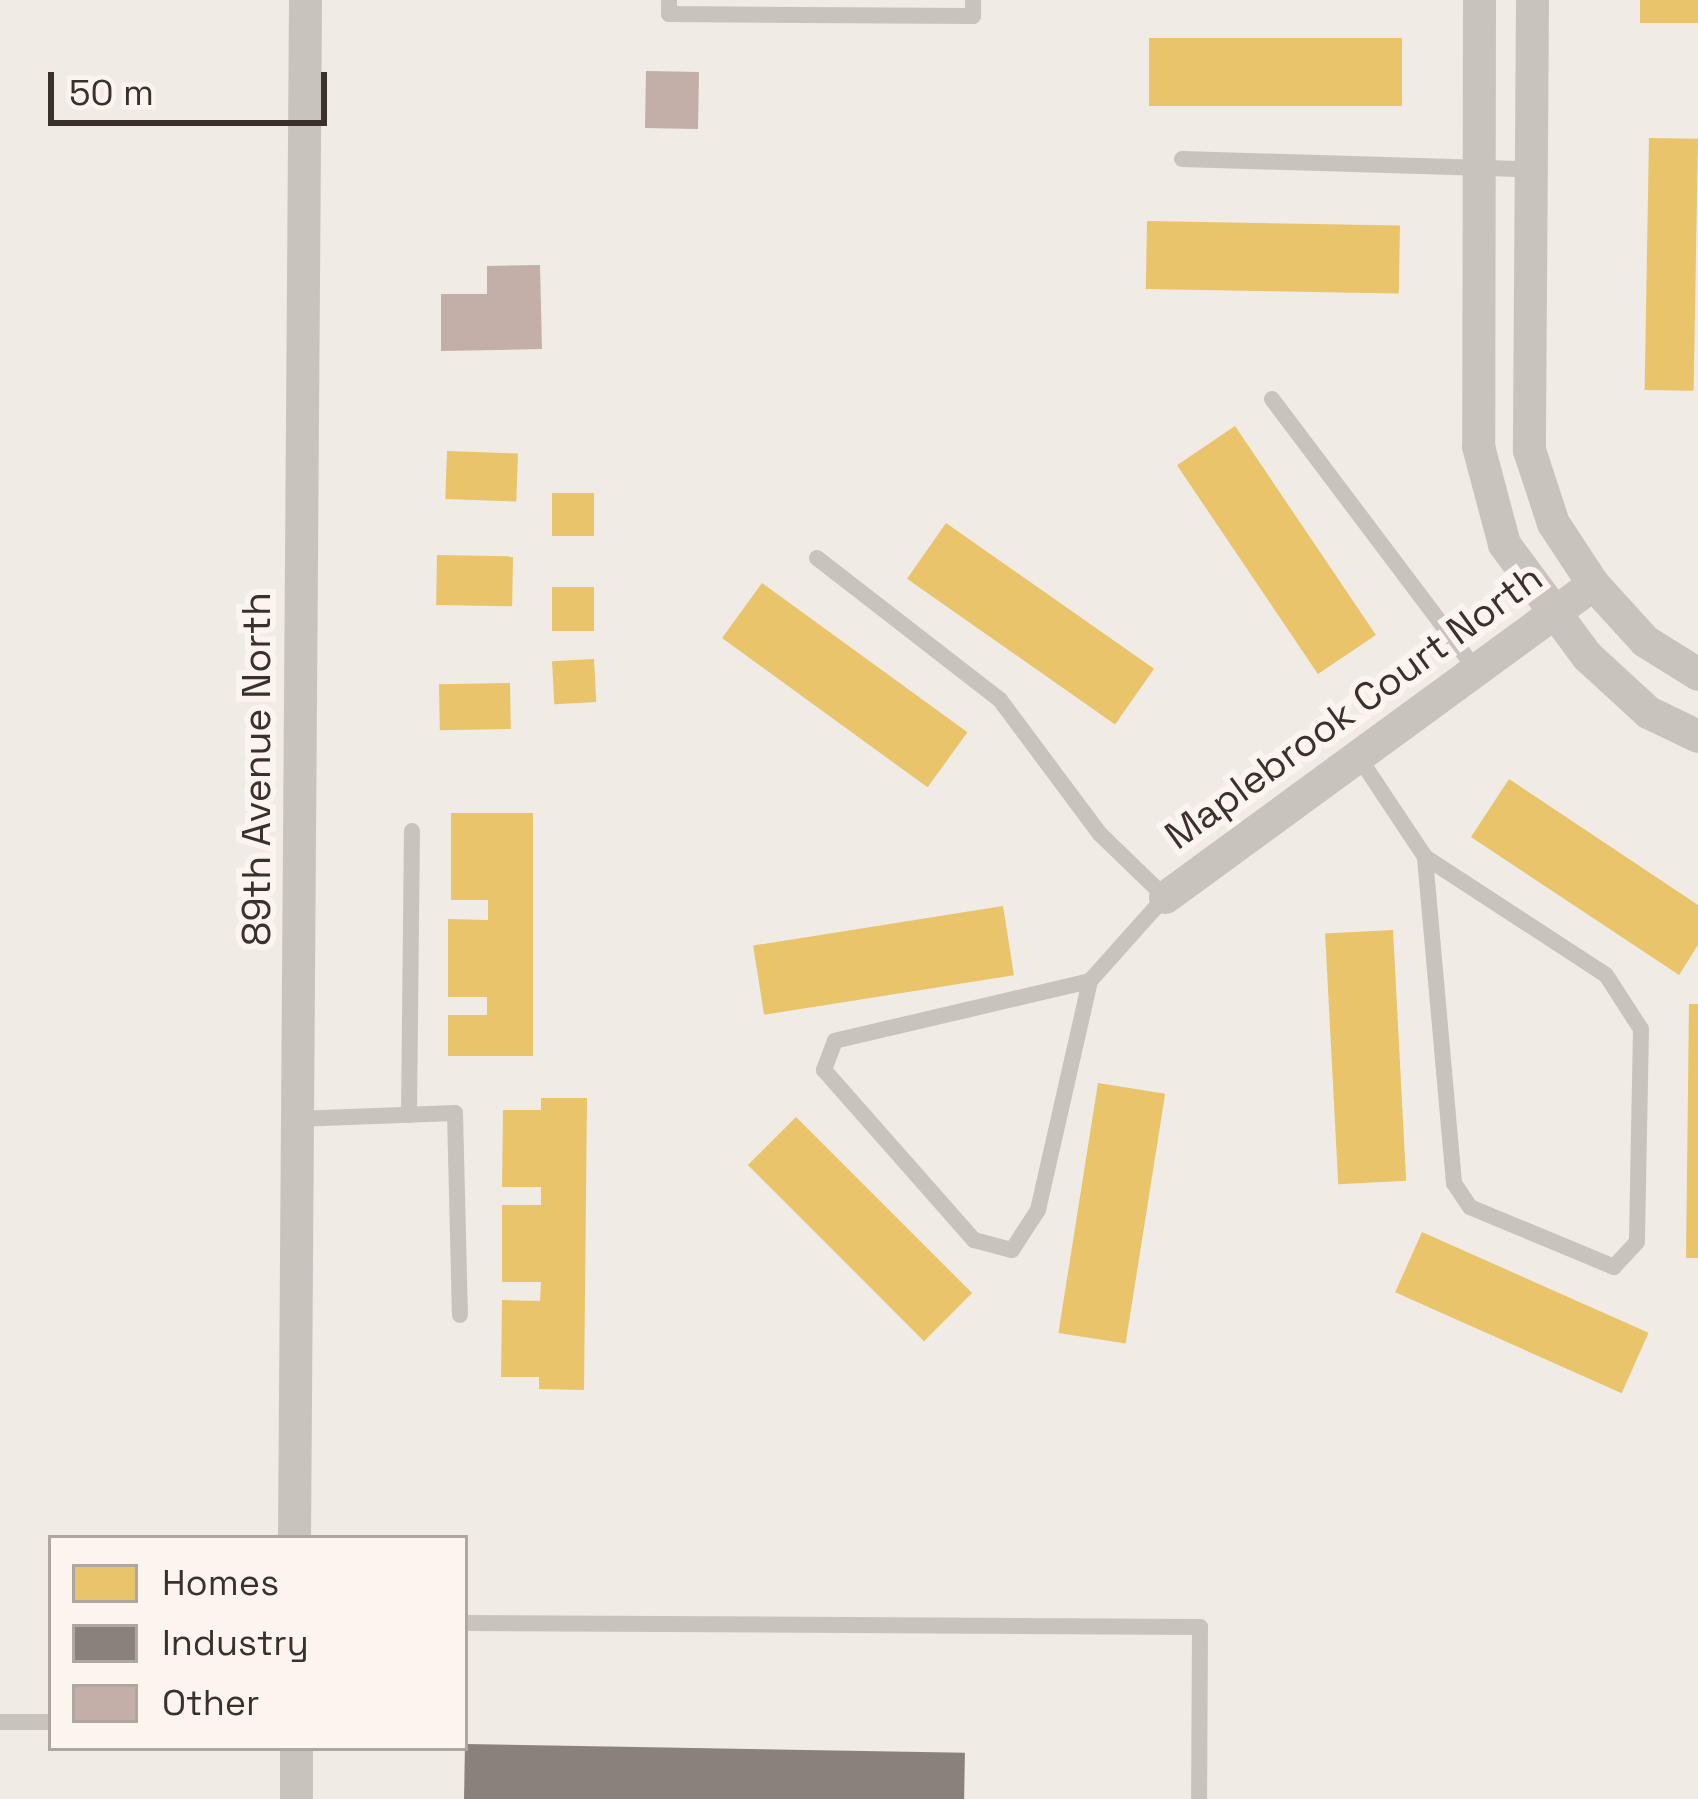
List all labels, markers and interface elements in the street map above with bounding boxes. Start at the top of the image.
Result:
scale bar [54,48,333,122]
text: 50 m [69,70,154,116]
street label: Maplebrook Court North [1156,555,1552,859]
street label: 89th Avenue North [234,592,280,946]
legend [48,1535,468,1751]
text: Homes [162,1560,279,1606]
text: Industry [162,1620,309,1666]
text: Other [162,1680,260,1726]

